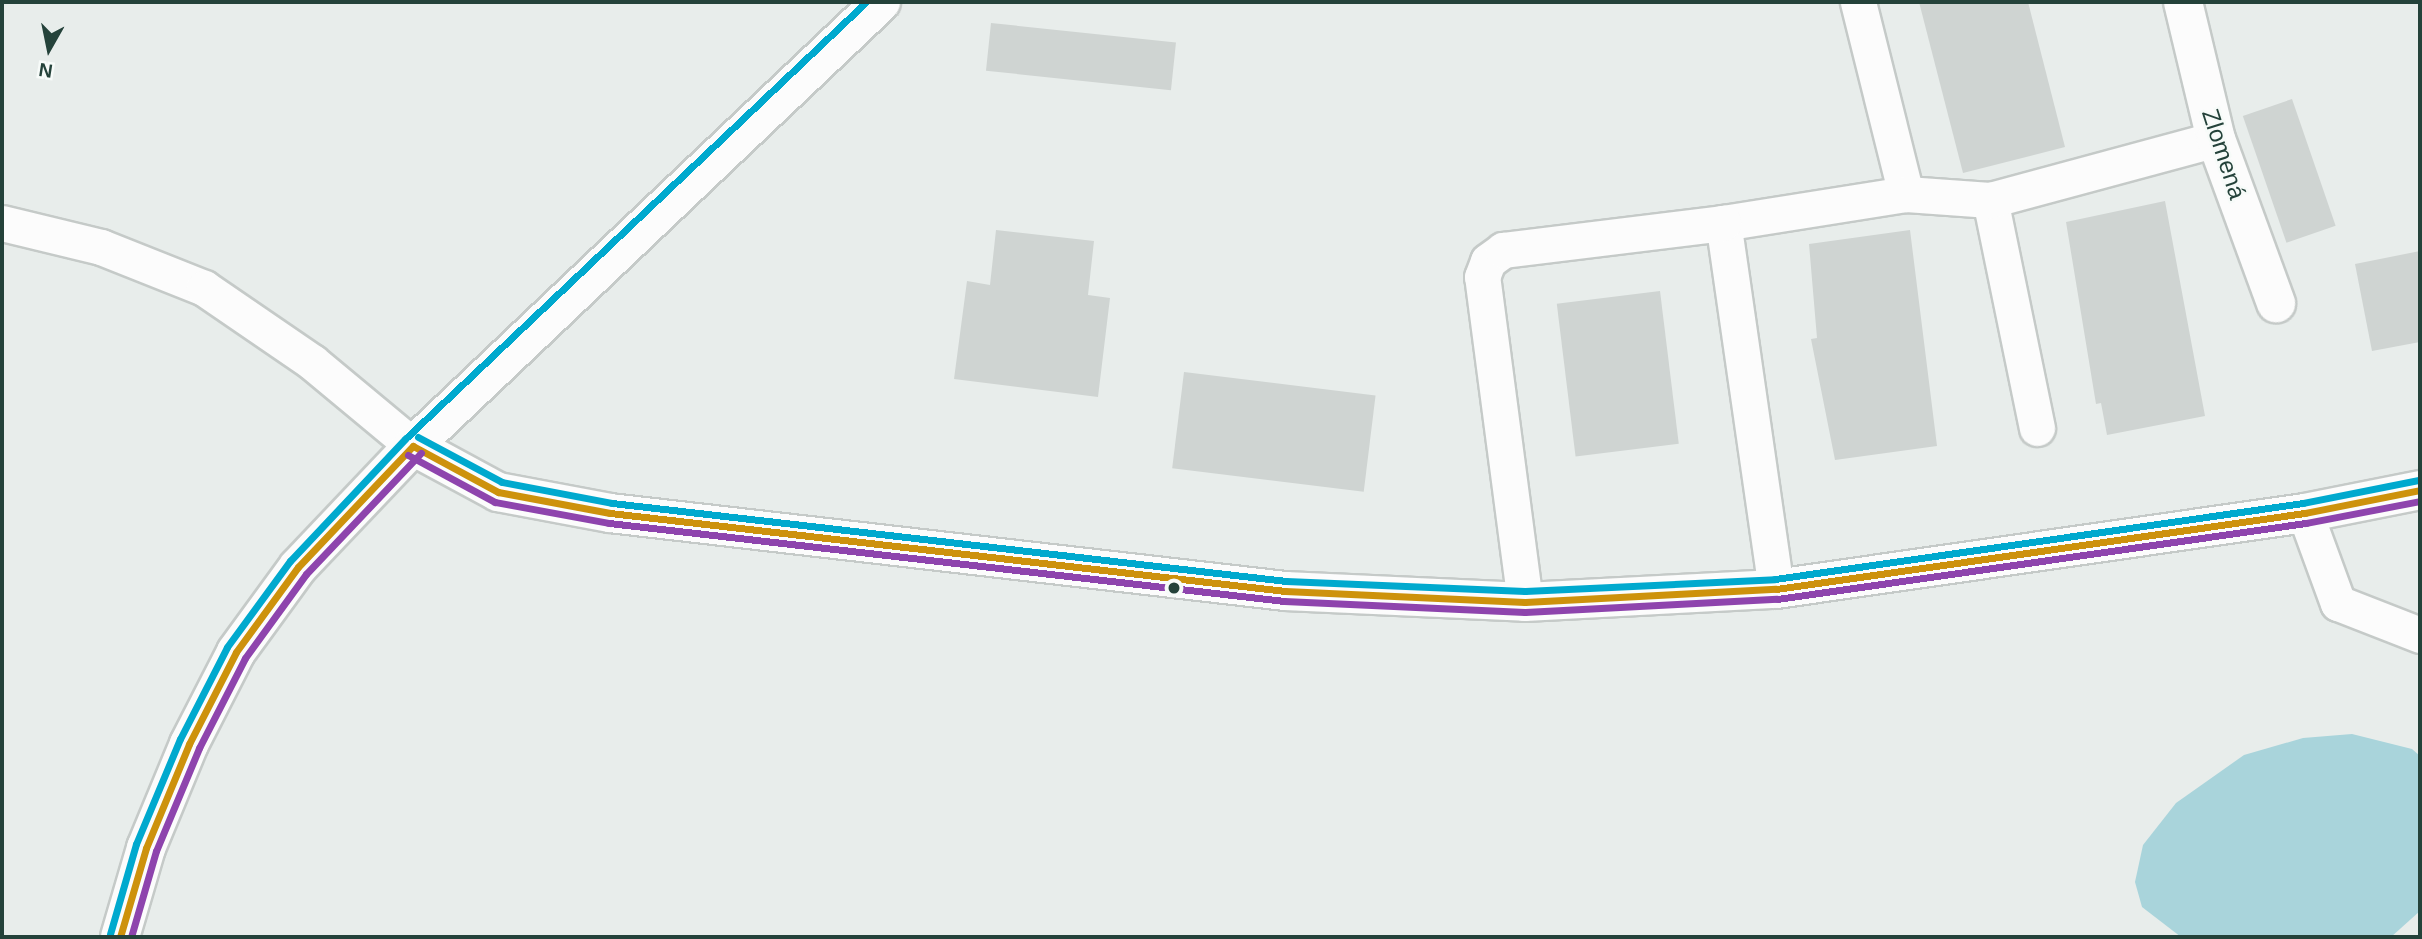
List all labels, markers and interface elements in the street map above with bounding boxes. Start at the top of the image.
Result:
north arrow [14,14,84,84]
text: N [37,59,54,82]
street label: Zlomená [2196,105,2252,203]
unlabelled marker [1167,581,1181,595]

